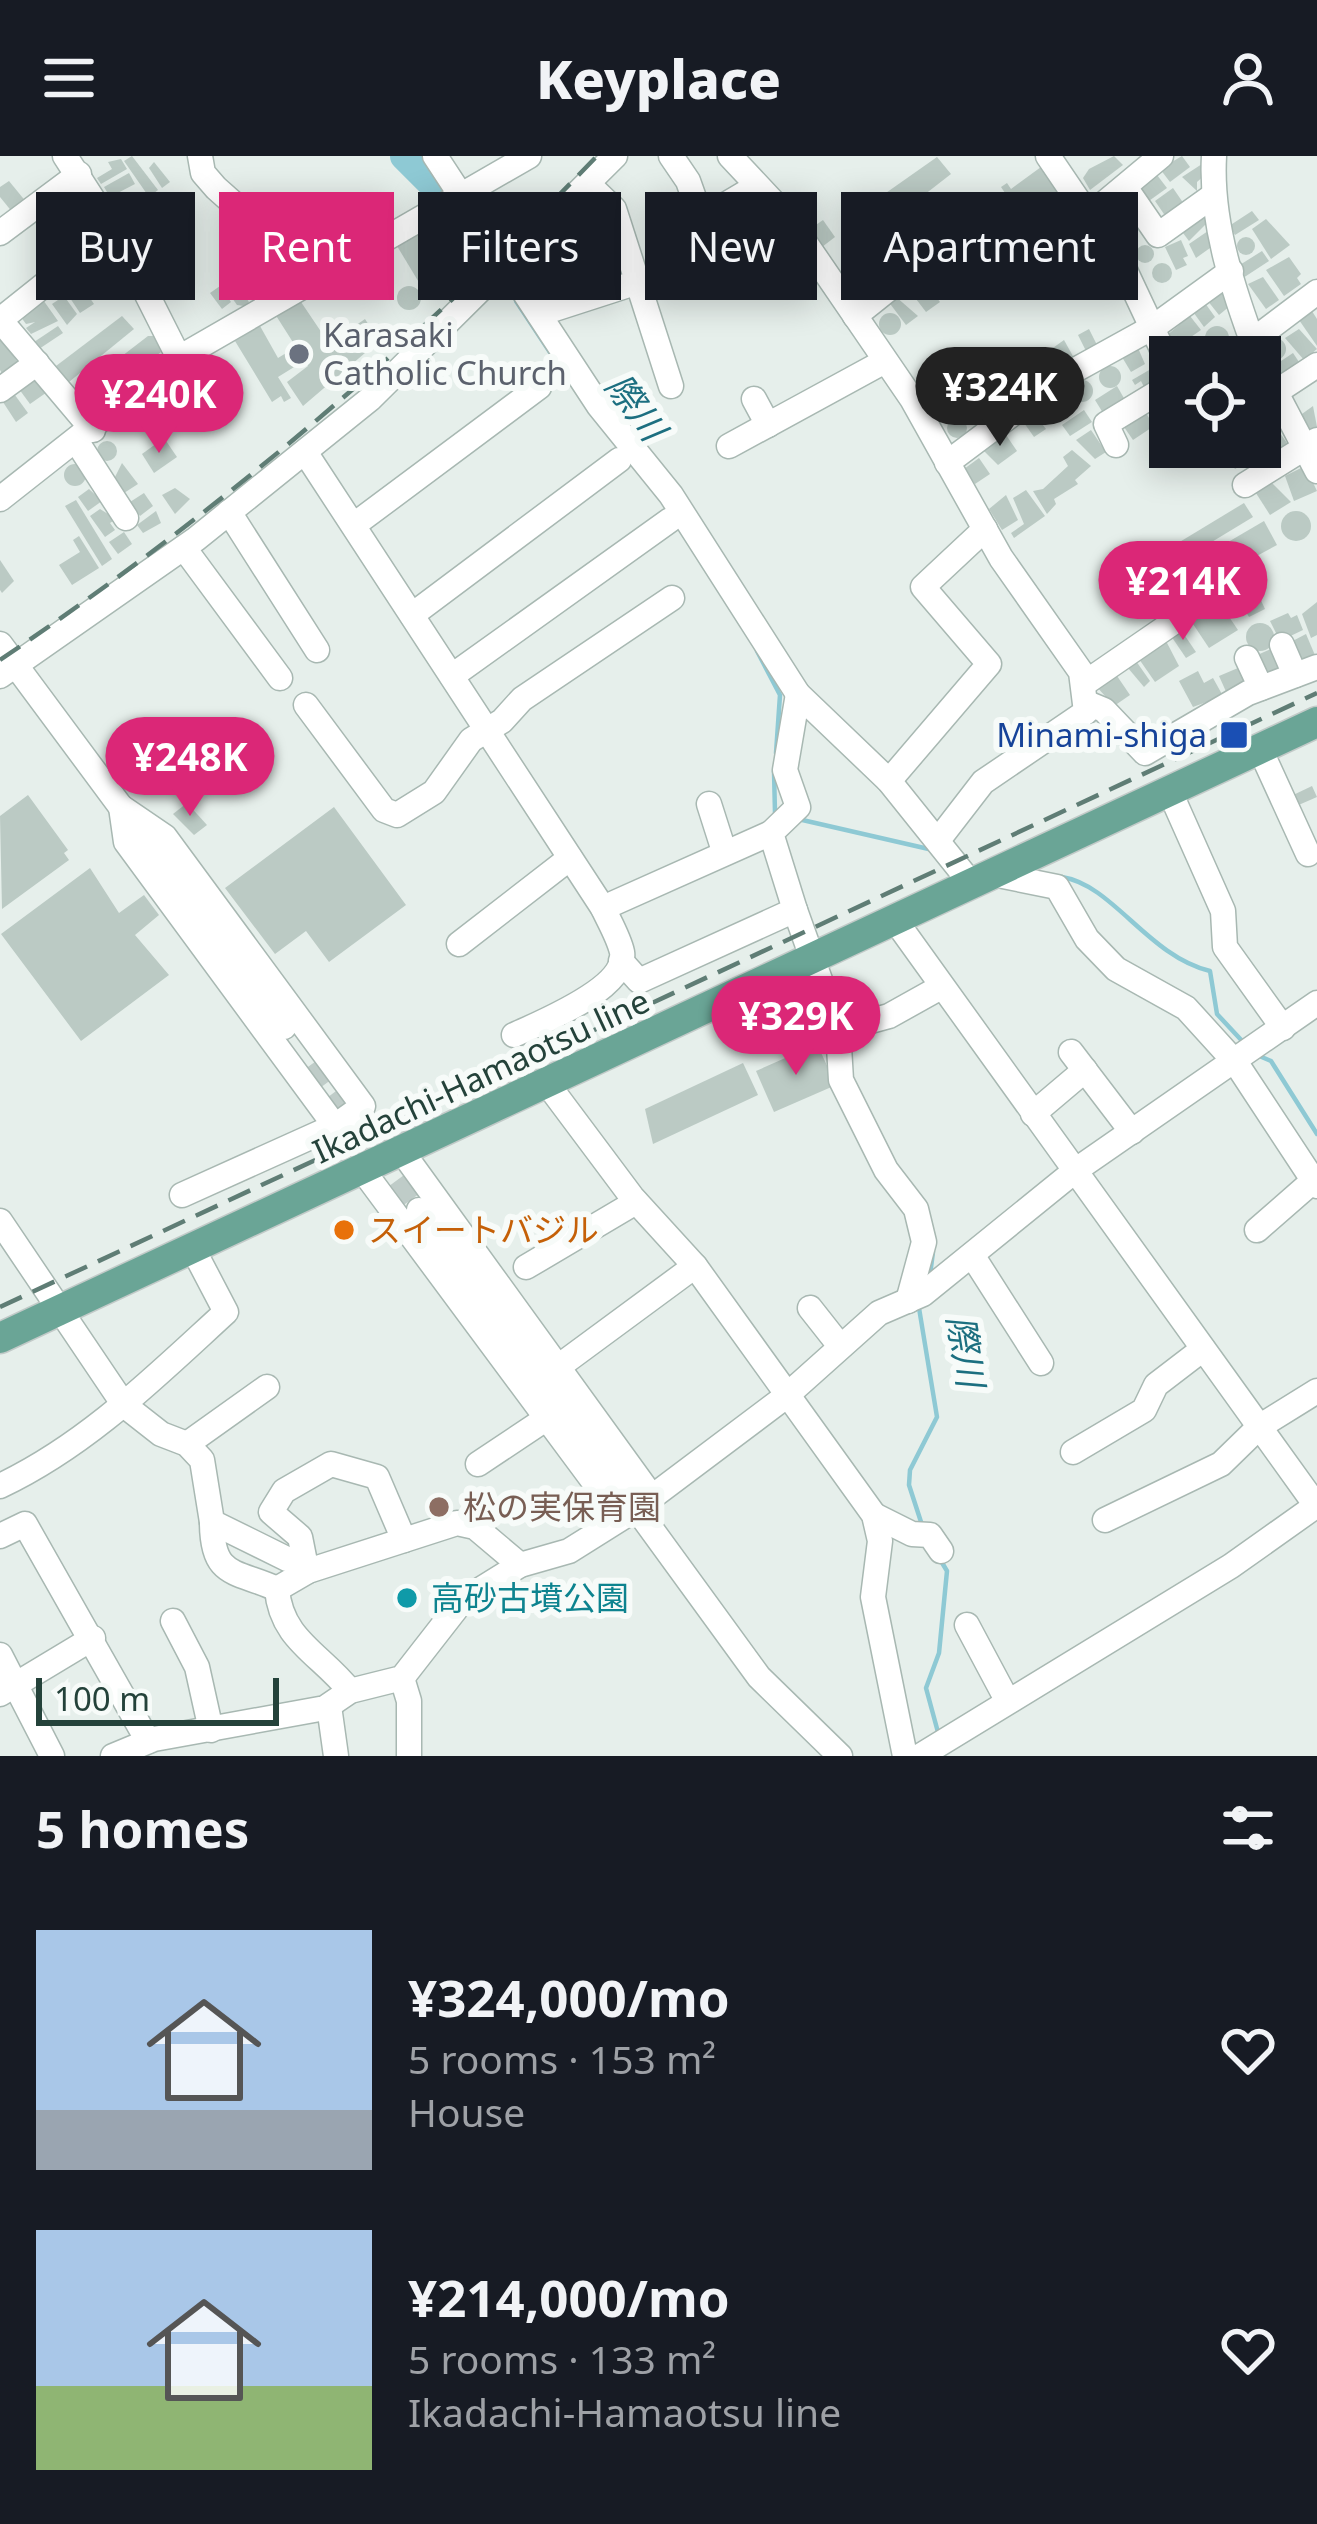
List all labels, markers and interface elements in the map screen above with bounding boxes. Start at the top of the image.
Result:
text: Keyplace [536,41,781,115]
icon: menu [36,45,102,111]
icon: person [1215,45,1281,111]
chip: Buy [36,192,195,300]
chip: Rent [219,192,394,300]
chip: Filters [418,192,621,300]
chip: New [645,192,817,300]
chip: Apartment [841,192,1138,300]
place label: Karasaki Catholic Church [323,312,567,395]
map controls [1149,336,1281,468]
button: locate [1149,336,1281,468]
marker: Karasaki Catholic Church [286,341,312,367]
pin: ¥324K [916,347,1084,449]
pin: ¥240K [75,354,243,456]
text: ¥324K [942,359,1058,412]
water label: 際川 [595,363,680,453]
text: ¥240K [101,366,217,419]
pin: ¥214K [1099,541,1267,643]
text: ¥214K [1125,553,1241,606]
place label: Minami-shiga [996,712,1207,757]
pin: ¥248K [106,717,274,819]
marker: Minami-shiga [1218,719,1250,751]
text: ¥248K [132,729,248,782]
pin: ¥329K [712,976,880,1078]
street label: Ikadachi-Hamaotsu line [305,978,656,1173]
text: ¥329K [738,988,854,1041]
place label: スイートバジル [368,1207,599,1252]
marker: スイートバジル [331,1217,357,1243]
water label: 際川 [937,1312,997,1394]
place label: 松の実保育園 [463,1484,661,1529]
marker: 松の実保育園 [426,1494,452,1520]
place label: 高砂古墳公園 [431,1575,629,1620]
marker: 高砂古墳公園 [394,1585,420,1611]
scale bar [36,1672,279,1725]
text: 100 m [54,1676,150,1721]
text: 5 homes [36,1793,249,1863]
icon: filters [1215,1795,1281,1861]
text: ¥324,000/mo [408,1962,730,2032]
icon: home [132,1978,276,2122]
icon: heart [1215,2017,1281,2083]
text: 5 rooms · 153 m² [408,2032,716,2085]
text: House [408,2085,525,2138]
text: ¥214,000/mo [408,2262,730,2332]
icon: home [132,2278,276,2422]
icon: heart [1215,2317,1281,2383]
text: 5 rooms · 133 m² [408,2332,716,2385]
text: Ikadachi-Hamaotsu line [408,2385,841,2438]

